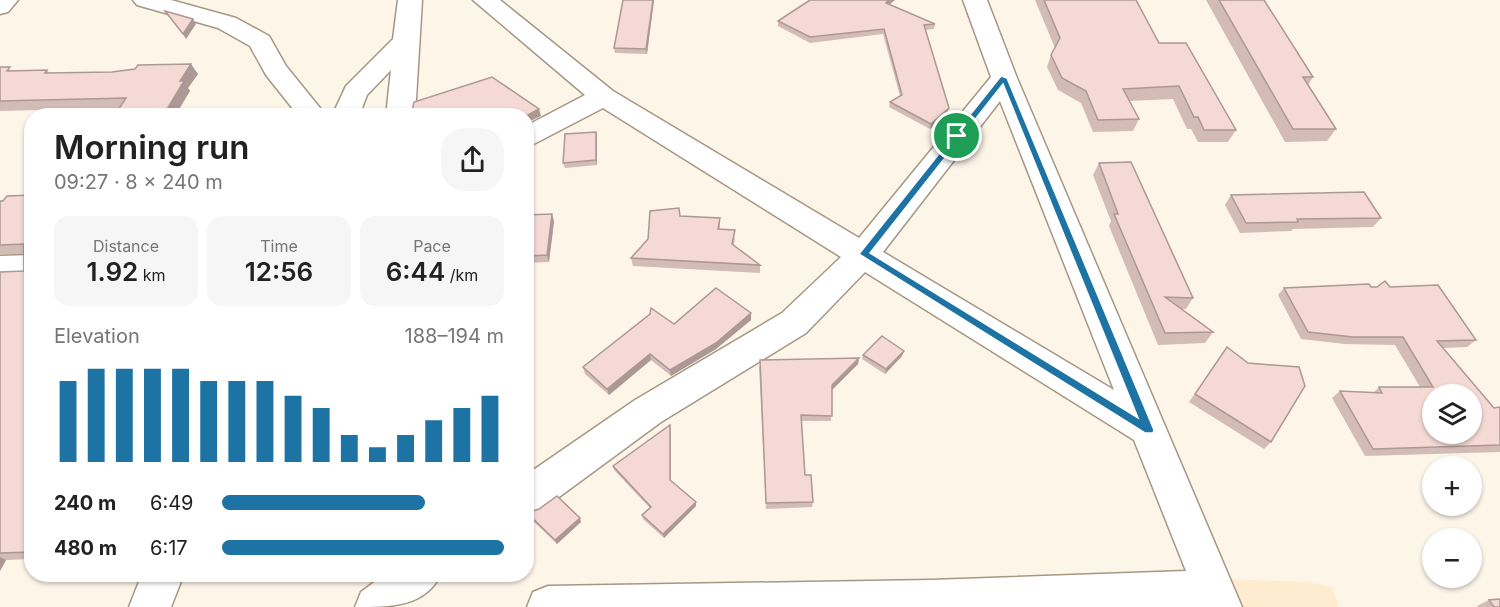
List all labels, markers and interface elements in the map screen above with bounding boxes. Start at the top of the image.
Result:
pin [931,110,982,161]
icon: arrive [940,119,973,152]
text: Morning run [54,127,249,167]
button: share [441,128,504,191]
text: 09:27 · 8 × 240 m [54,170,223,194]
text: Distance [93,236,159,256]
text: Time [260,236,298,256]
text: Pace [413,236,451,256]
text: 1.92 [86,256,138,287]
text: 12:56 [245,256,313,287]
text: 6:44 [386,256,445,287]
text: km [138,265,166,285]
text: /km [445,265,478,285]
text: Elevation [54,324,140,348]
text: 188–194 m [405,324,504,348]
map controls [1422,384,1482,588]
button: layers [1422,384,1482,444]
button: + [1422,456,1482,516]
text: 240 m [54,491,116,515]
text: 6:49 [150,491,194,515]
button: − [1422,528,1482,588]
text: 480 m [54,536,117,560]
text: 6:17 [150,536,188,560]

